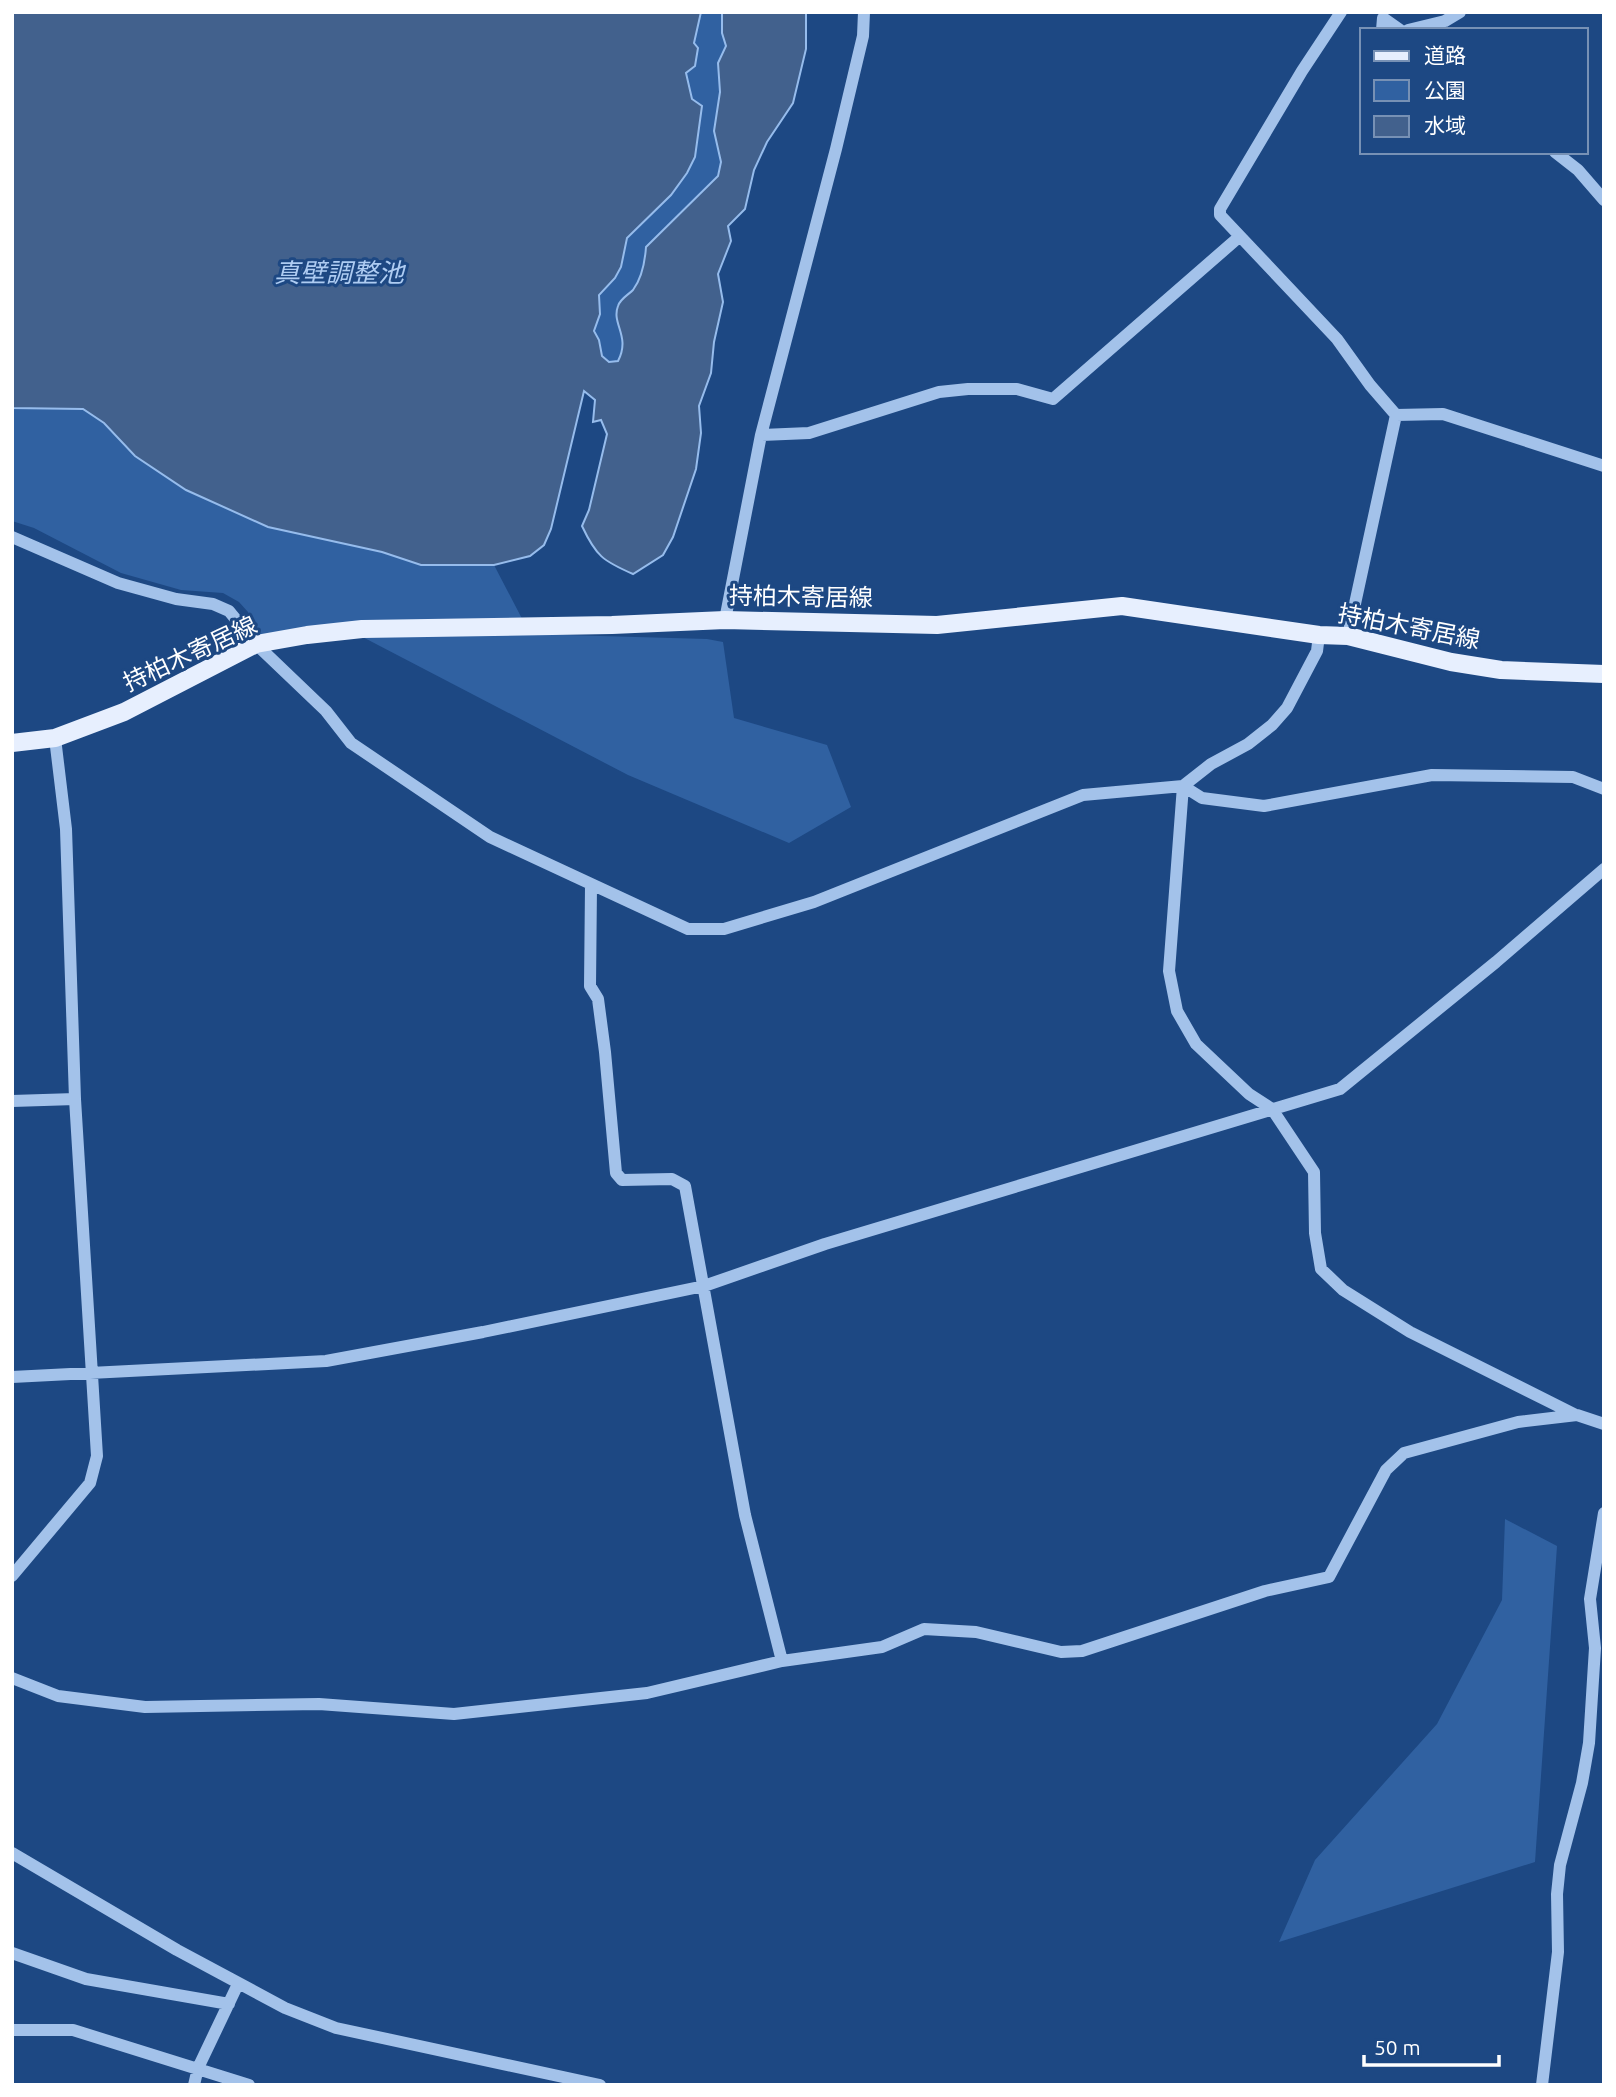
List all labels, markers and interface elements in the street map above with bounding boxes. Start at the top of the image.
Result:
legend [1360,28,1588,154]
text: 道路 [1424,43,1466,67]
text: 公園 [1424,78,1466,102]
text: 水域 [1424,113,1466,137]
water label: 真壁調整池 [274,258,407,287]
street label: 持柏木寄居線 [729,582,873,611]
street label: 持柏木寄居線 [1336,600,1482,653]
street label: 持柏木寄居線 [119,611,261,696]
scale bar [1364,2024,1499,2068]
text: 50 m [1374,2035,1421,2059]

